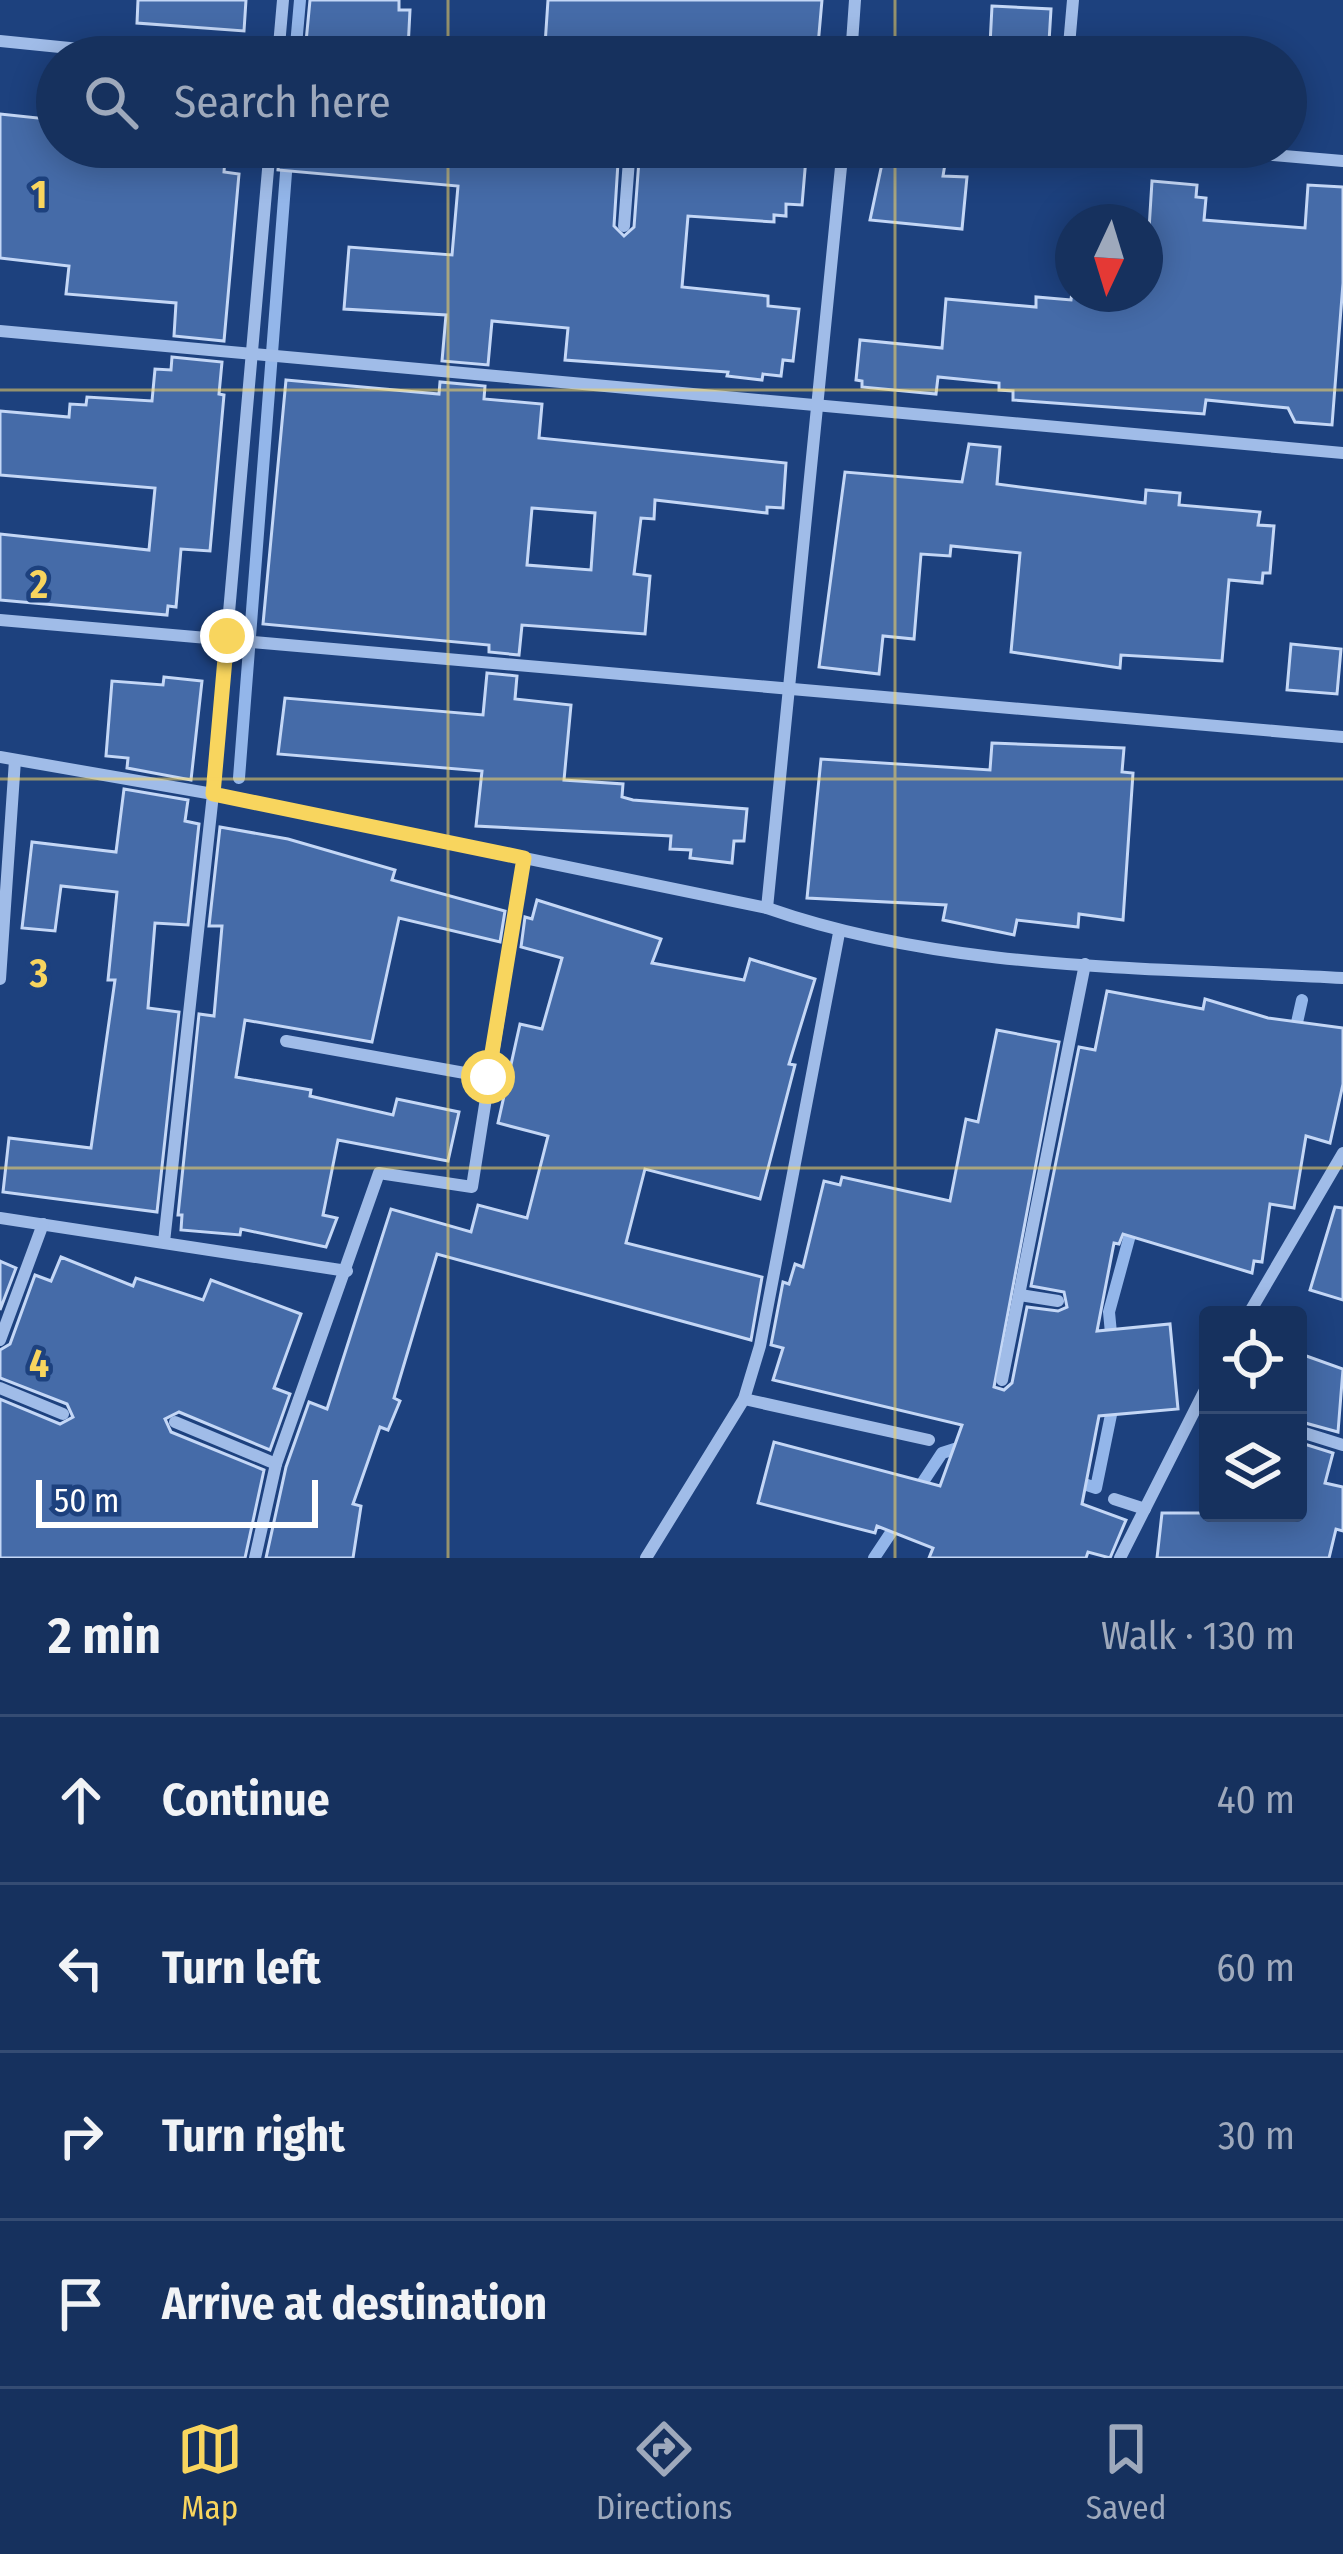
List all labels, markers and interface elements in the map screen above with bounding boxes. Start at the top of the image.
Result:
search box [36,36,1307,168]
icon: search [78,69,144,135]
text: Search here [174,75,391,129]
text: 1 [31,172,47,218]
north arrow [1055,204,1163,312]
text: 2 [29,562,48,608]
route end [200,609,254,663]
text: 3 [29,951,48,997]
route start [461,1050,515,1104]
map controls [1199,1306,1307,1522]
button: locate [1199,1306,1307,1414]
text: 4 [29,1341,49,1387]
button: layers [1199,1414,1307,1522]
scale bar [36,1474,318,1527]
text: 50 m [54,1481,119,1521]
text: 2 min [48,1605,161,1667]
text: Walk · 130 m [1101,1613,1295,1659]
icon: ahead [48,1767,114,1833]
text: Continue [162,1773,330,1827]
text: 40 m [1217,1777,1295,1823]
icon: left [48,1935,114,2001]
text: Turn left [162,1941,321,1995]
text: 60 m [1216,1945,1295,1991]
icon: right [48,2103,114,2169]
text: Turn right [162,2109,345,2163]
text: 30 m [1218,2113,1295,2159]
icon: arrive [48,2271,114,2337]
text: Arrive at destination [162,2277,547,2331]
tab: Map [177,2416,243,2528]
tab: Directions [596,2416,732,2528]
tab: Saved [1086,2416,1166,2528]

